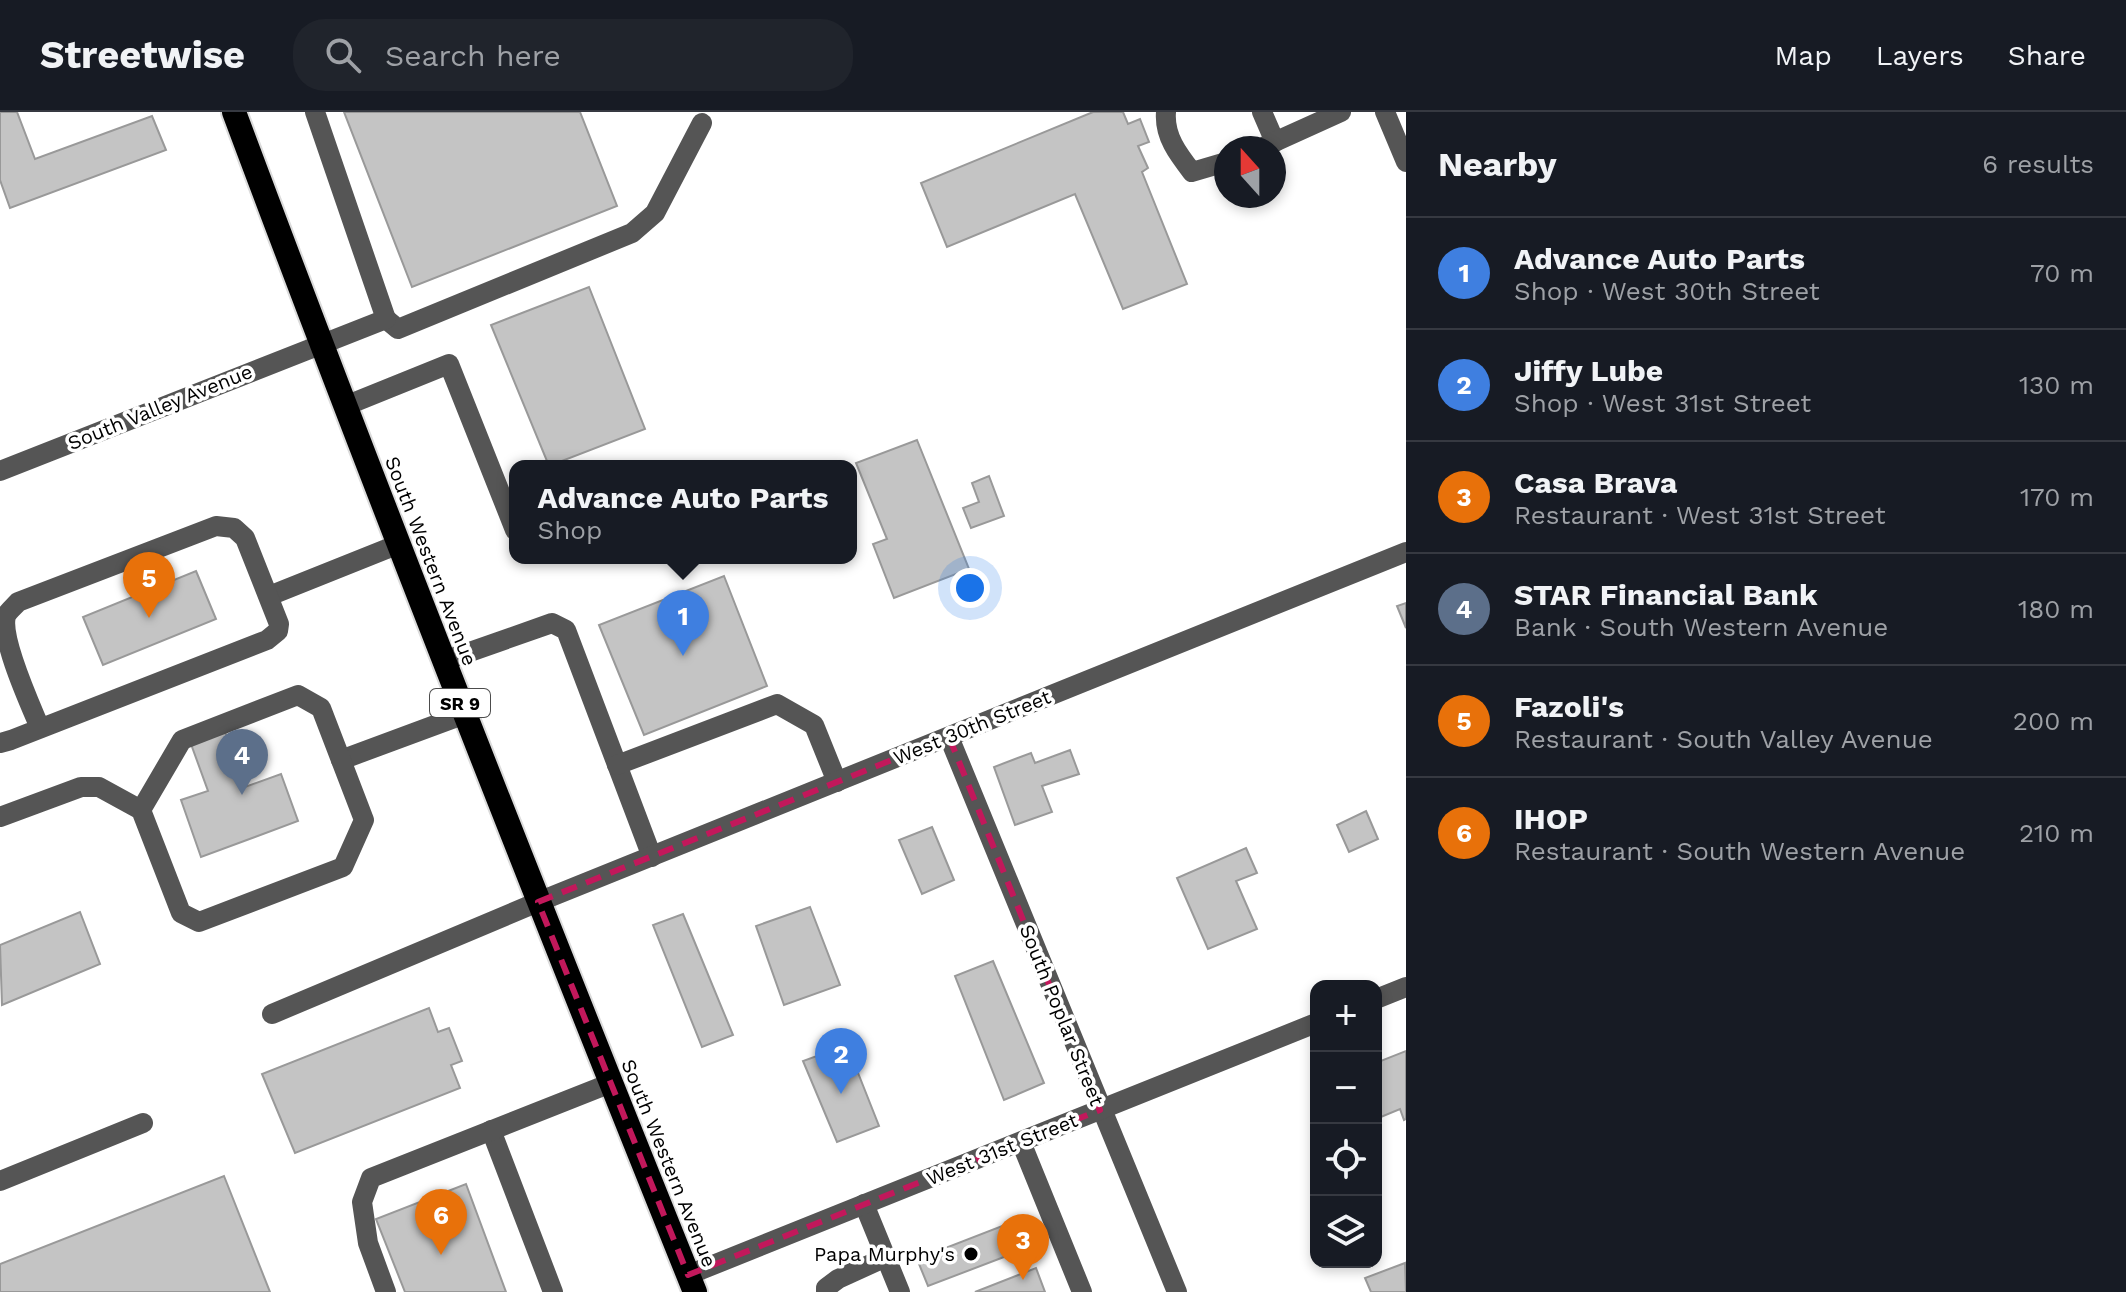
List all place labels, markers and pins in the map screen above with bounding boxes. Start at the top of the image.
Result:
pin: 5 [123,552,175,618]
pin: 1 [657,590,709,656]
pin: 4 [216,729,268,795]
pin: 2 [815,1028,867,1094]
pin: 6 [415,1189,467,1255]
pin: 3 [997,1214,1049,1280]
place label: Papa Murphy's [814,1242,955,1266]
marker: Papa Murphy's [962,1245,980,1263]

